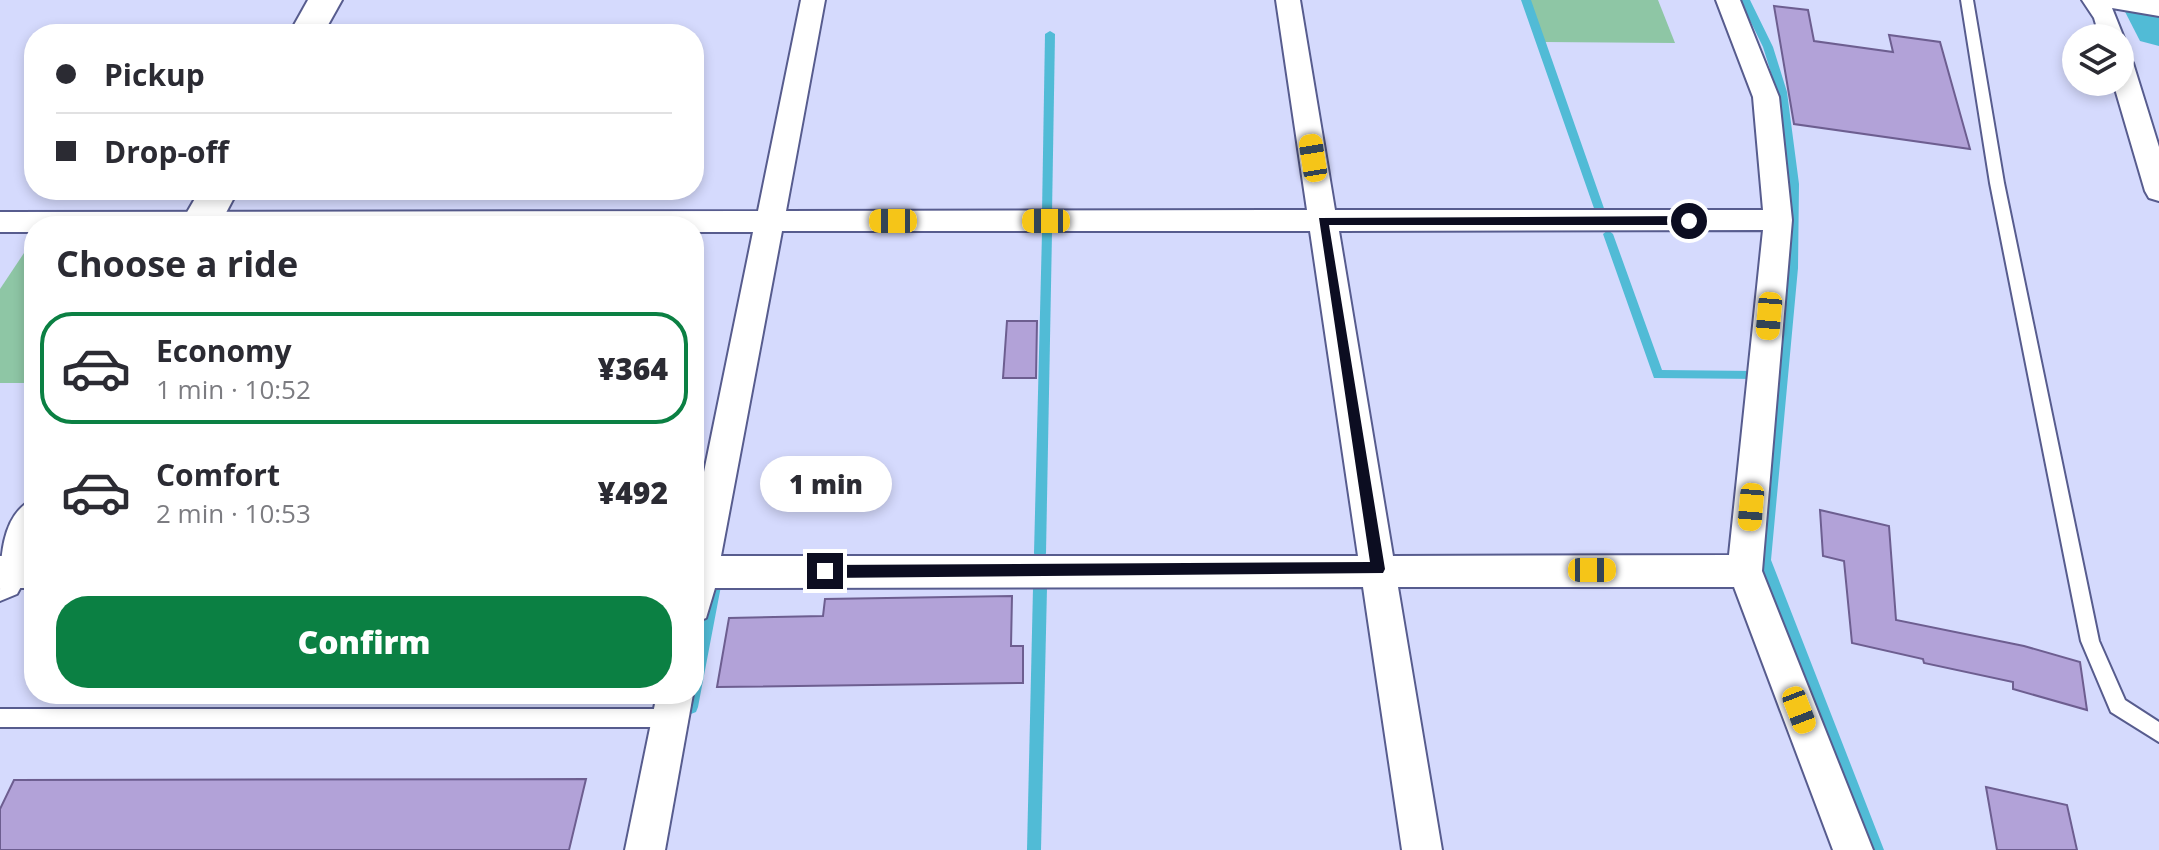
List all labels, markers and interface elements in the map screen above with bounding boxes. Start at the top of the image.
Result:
map controls [2062,24,2134,96]
button: layers [2062,24,2134,96]
text: Pickup [104,54,205,95]
text: Drop-off [104,131,229,172]
car [1297,132,1329,184]
route start [1671,203,1707,239]
car [869,209,917,233]
car [1022,209,1070,233]
text: Choose a ride [56,239,298,288]
car [1755,291,1783,341]
text: Economy [156,330,292,371]
icon: car [60,332,132,404]
text: ¥364 [598,348,668,389]
text: 1 min · 10:52 [156,371,311,407]
text: Comfort [156,454,280,495]
callout: 1 min [759,455,891,511]
icon: car [60,456,132,528]
text: 1 min [789,466,863,502]
text: ¥492 [598,472,668,513]
car [1737,482,1765,532]
text: 2 min · 10:53 [156,495,311,531]
route end [807,553,843,589]
car [1568,558,1616,582]
button: Confirm [56,596,672,688]
car [1779,683,1819,737]

